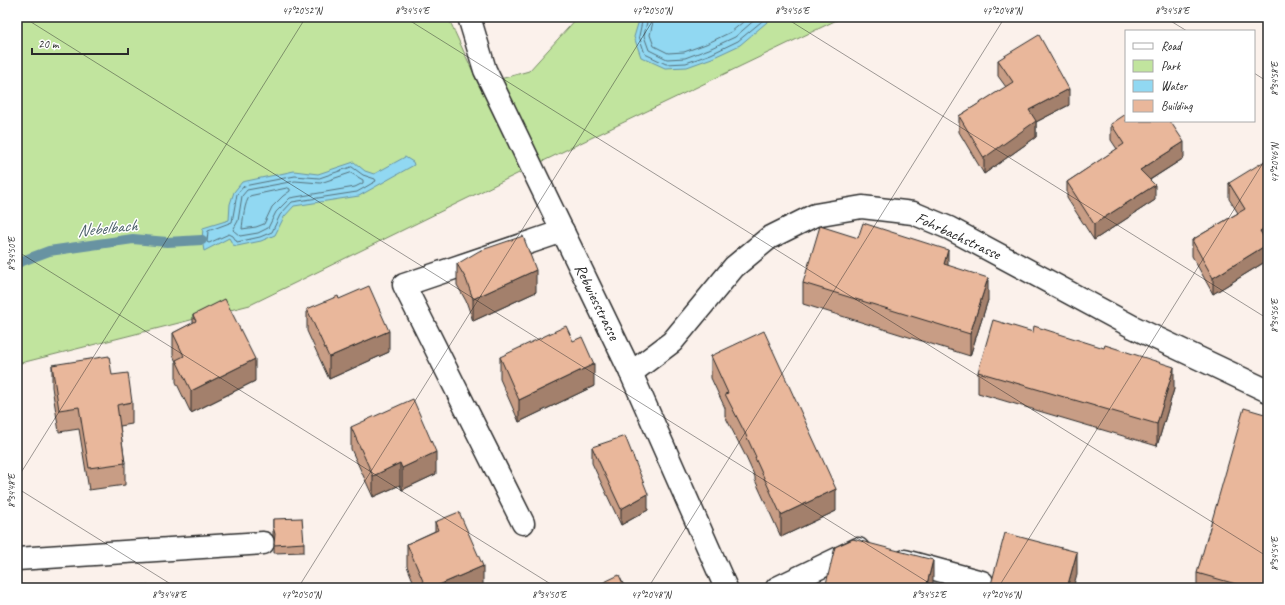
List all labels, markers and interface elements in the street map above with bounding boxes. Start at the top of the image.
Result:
text: 47°20'52"N [282,4,324,17]
text: 8°34'54"E [395,4,431,17]
text: 47°20'50"N [632,4,674,17]
text: 8°34'56"E [775,4,811,17]
text: 47°20'48"N [982,4,1024,17]
text: 8°34'58"E [1155,4,1191,17]
scale bar [32,30,128,56]
legend [1125,30,1255,122]
text: 20 m [38,36,60,52]
text: Road [1161,38,1183,54]
text: Park [1161,58,1182,74]
text: 8°34'58"E [1268,60,1281,96]
text: Water [1161,78,1189,94]
text: Building [1161,98,1193,114]
text: 47°20'46"N [1268,141,1281,183]
street label: Fohrbachstrasse [912,208,1005,265]
water label: Nebelbach [76,214,139,242]
text: 8°34'50"E [5,235,18,271]
street label: Rebwiesstrasse [570,261,625,345]
text: 8°34'56"E [1268,297,1281,333]
text: 8°34'48"E [5,472,18,508]
text: 8°34'54"E [1268,535,1281,571]
text: 8°34'48"E [152,588,188,601]
text: 47°20'50"N [281,588,323,601]
text: 8°34'50"E [532,588,568,601]
text: 47°20'48"N [631,588,673,601]
text: 8°34'52"E [912,588,948,601]
text: 47°20'46"N [981,588,1023,601]

